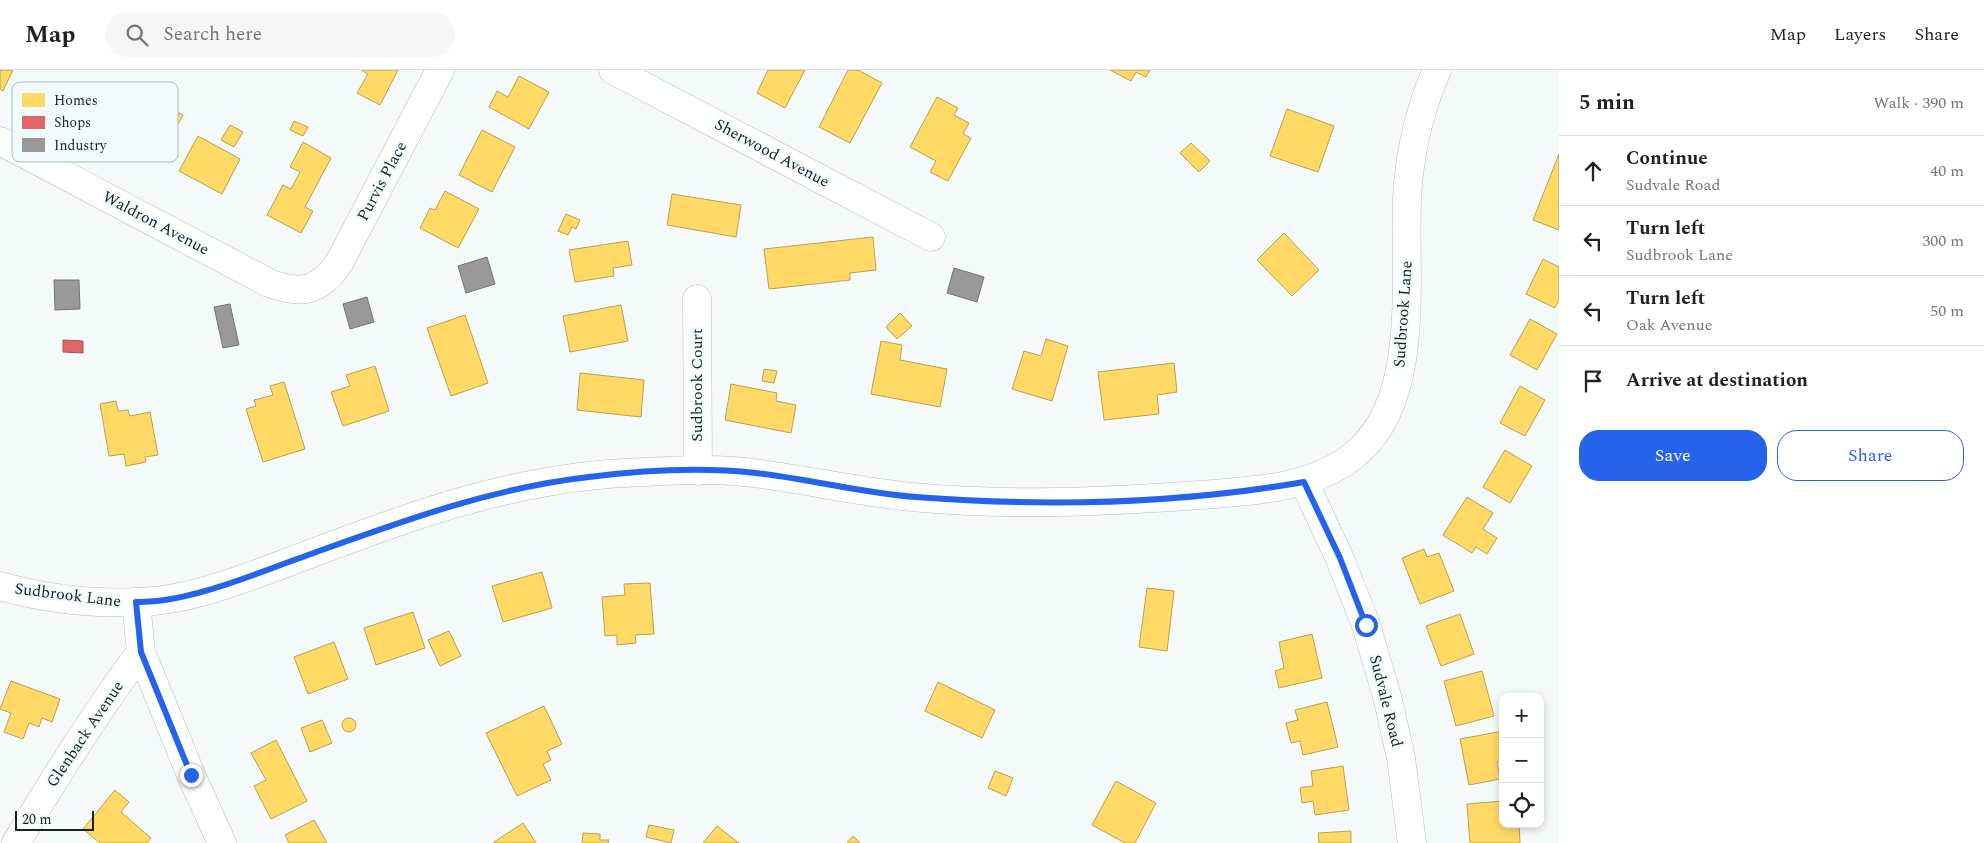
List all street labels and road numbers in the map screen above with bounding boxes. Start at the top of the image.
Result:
street label: Sherwood Avenue [710,113,834,193]
street label: Purvis Place [351,137,413,225]
street label: Waldron Avenue [98,185,214,261]
street label: Sudbrook Lane [1387,260,1419,368]
street label: Sudbrook Court [685,328,709,442]
street label: Sudbrook Lane [13,577,123,613]
street label: Sudvale Road [1363,652,1409,750]
street label: Glenback Avenue [40,676,130,792]

